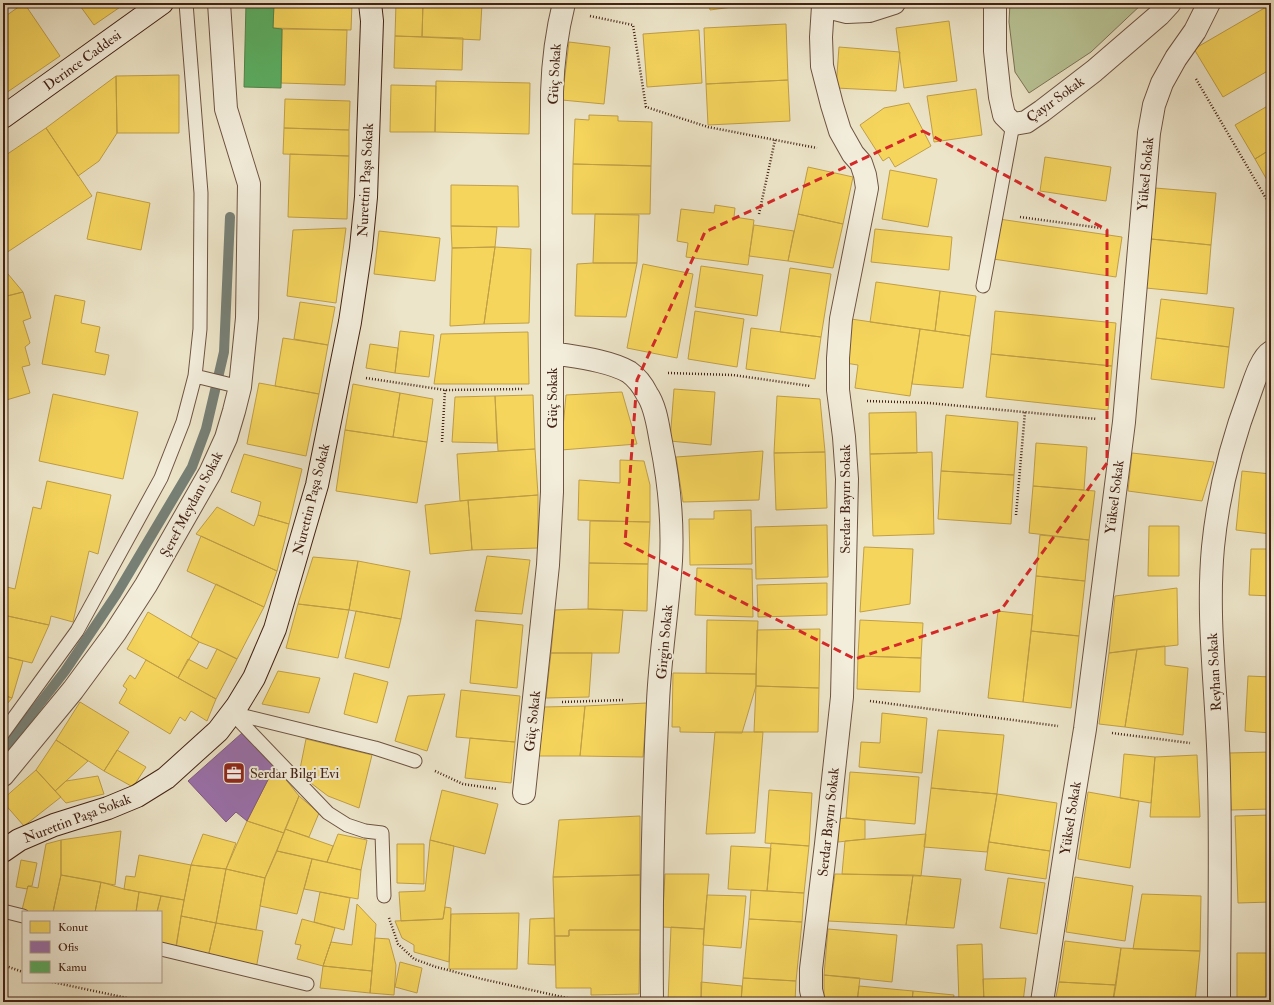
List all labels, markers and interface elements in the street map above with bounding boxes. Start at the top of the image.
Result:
street label: Derince Caddesi [40,26,125,94]
street label: Güç Sokak [544,43,565,105]
street label: Çayır Sokak [1023,73,1088,127]
street label: Nurettin Paşa Sokak [354,122,377,237]
street label: Yüksel Sokak [1134,136,1157,212]
street label: Güç Sokak [544,367,561,429]
street label: Nurettin Paşa Sokak [289,441,334,557]
street label: Serdar Bayırı Sokak [837,444,855,554]
street label: Şeref Meydanı Sokak [156,448,228,561]
street label: Yüksel Sokak [1102,459,1127,535]
street label: Girgin Sokak [653,604,676,680]
street label: Reyhan Sokak [1204,632,1226,712]
street label: Güç Sokak [521,689,544,752]
office icon: Serdar Bilgi Evi [221,760,247,786]
place label: Serdar Bilgi Evi [250,765,339,782]
street label: Serdar Bayırı Sokak [814,766,844,878]
street label: Yüksel Sokak [1056,780,1085,856]
street label: Nurettin Paşa Sokak [21,790,134,847]
legend [22,911,162,983]
text: Konut [58,920,88,935]
text: Ofis [58,940,78,955]
text: Kamu [58,960,87,975]

